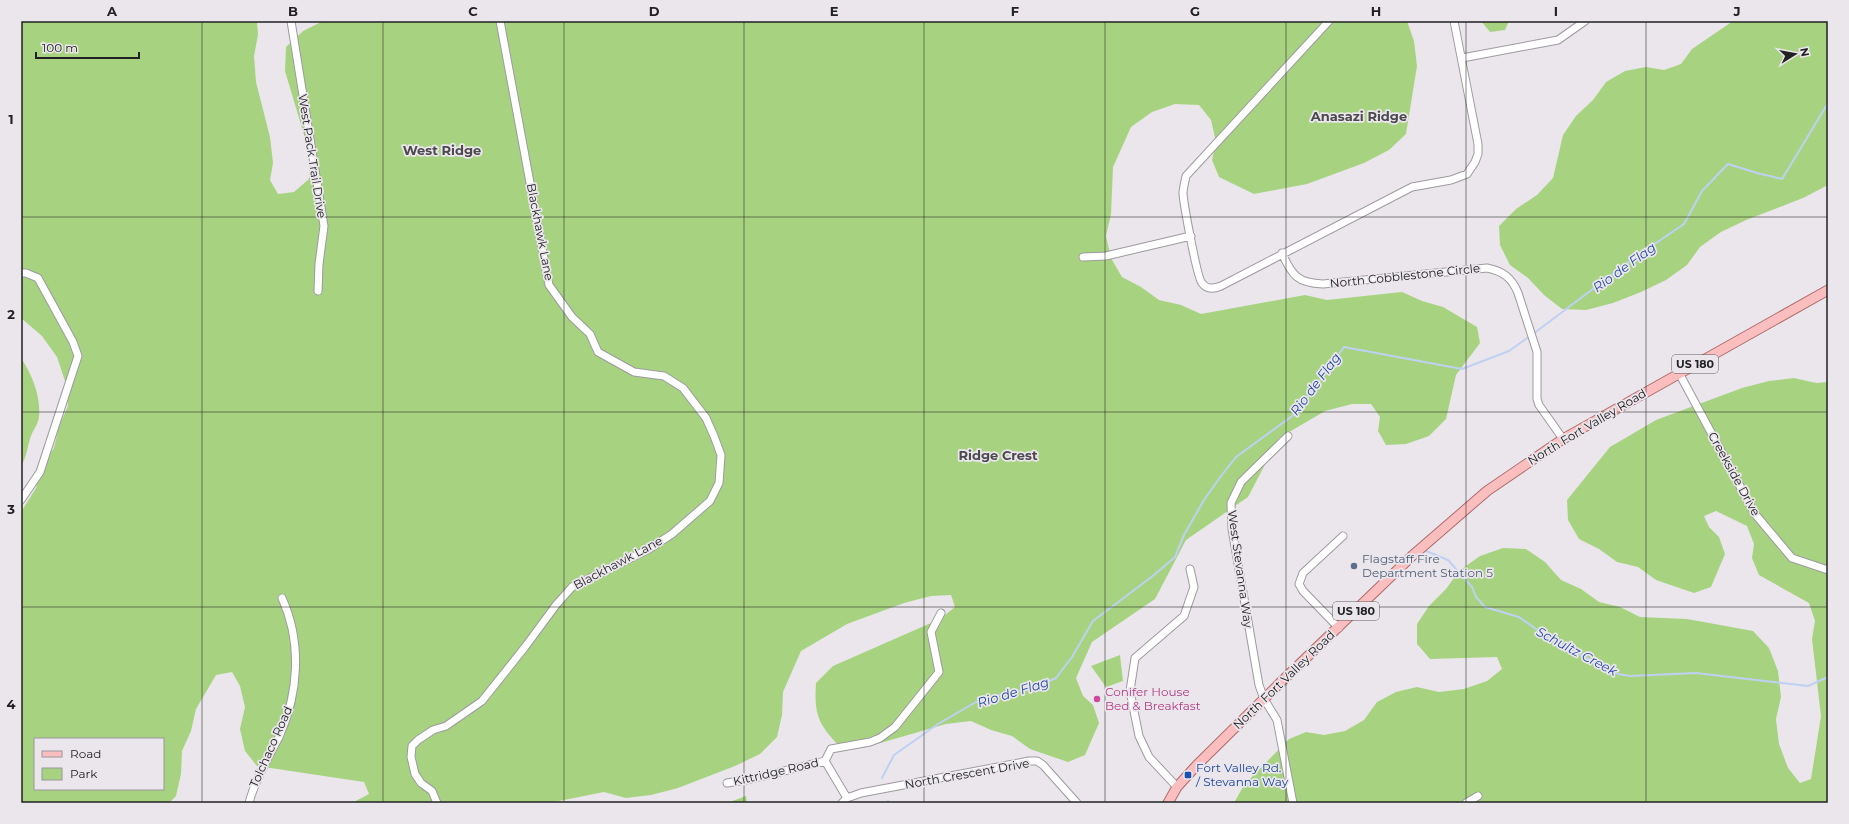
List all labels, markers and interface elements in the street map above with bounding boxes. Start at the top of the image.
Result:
text: A [106,3,118,19]
text: B [288,3,298,19]
text: C [468,3,478,19]
text: D [649,3,660,19]
text: E [830,3,839,19]
text: F [1011,3,1019,19]
text: G [1190,3,1200,19]
text: H [1371,3,1381,19]
text: I [1554,3,1558,19]
text: J [1732,3,1741,19]
scale bar [36,34,139,60]
north arrow [1775,34,1815,74]
text: 100 m [42,40,78,55]
text: N [1797,46,1813,58]
street label: West Pack Trail Drive [295,93,330,219]
district label: Anasazi Ridge [1310,108,1407,124]
text: 1 [8,111,14,127]
district label: West Ridge [403,142,481,158]
street label: Blackhawk Lane [524,182,557,282]
water label: Rio de Flag [1589,239,1659,295]
street label: North Cobblestone Circle [1329,260,1481,291]
text: 2 [7,306,15,322]
water label: Rio de Flag [1286,350,1344,418]
road number: US 180 [1672,355,1718,373]
street label: North Fort Valley Road [1525,385,1649,468]
street label: Creekside Drive [1705,429,1764,518]
district label: Ridge Crest [958,447,1038,463]
text: 3 [6,501,15,517]
street label: West Stevanna Way [1225,509,1256,629]
street label: Blackhawk Lane [571,533,665,592]
place label: Flagstaff Fire Department Station 5 [1362,551,1493,580]
marker: Flagstaff Fire Department Station 5 [1349,561,1359,571]
road number: US 180 [1333,602,1379,620]
water label: Schultz Creek [1534,623,1621,680]
street label: North Fort Valley Road [1230,627,1338,732]
water label: Rio de Flag [975,674,1051,710]
place label: Conifer House Bed & Breakfast [1105,684,1201,713]
marker: Conifer House Bed & Breakfast [1092,694,1102,704]
text: 4 [7,696,16,712]
street label: Tolchaco Road [246,704,295,790]
legend [34,738,164,790]
text: Road [70,746,101,761]
street label: Kittridge Road [732,754,820,789]
street label: North Crescent Drive [903,755,1030,792]
place label: Fort Valley Rd. / Stevanna Way [1195,760,1289,789]
text: Park [70,766,98,781]
marker: Fort Valley Rd. / Stevanna Way [1183,770,1193,780]

